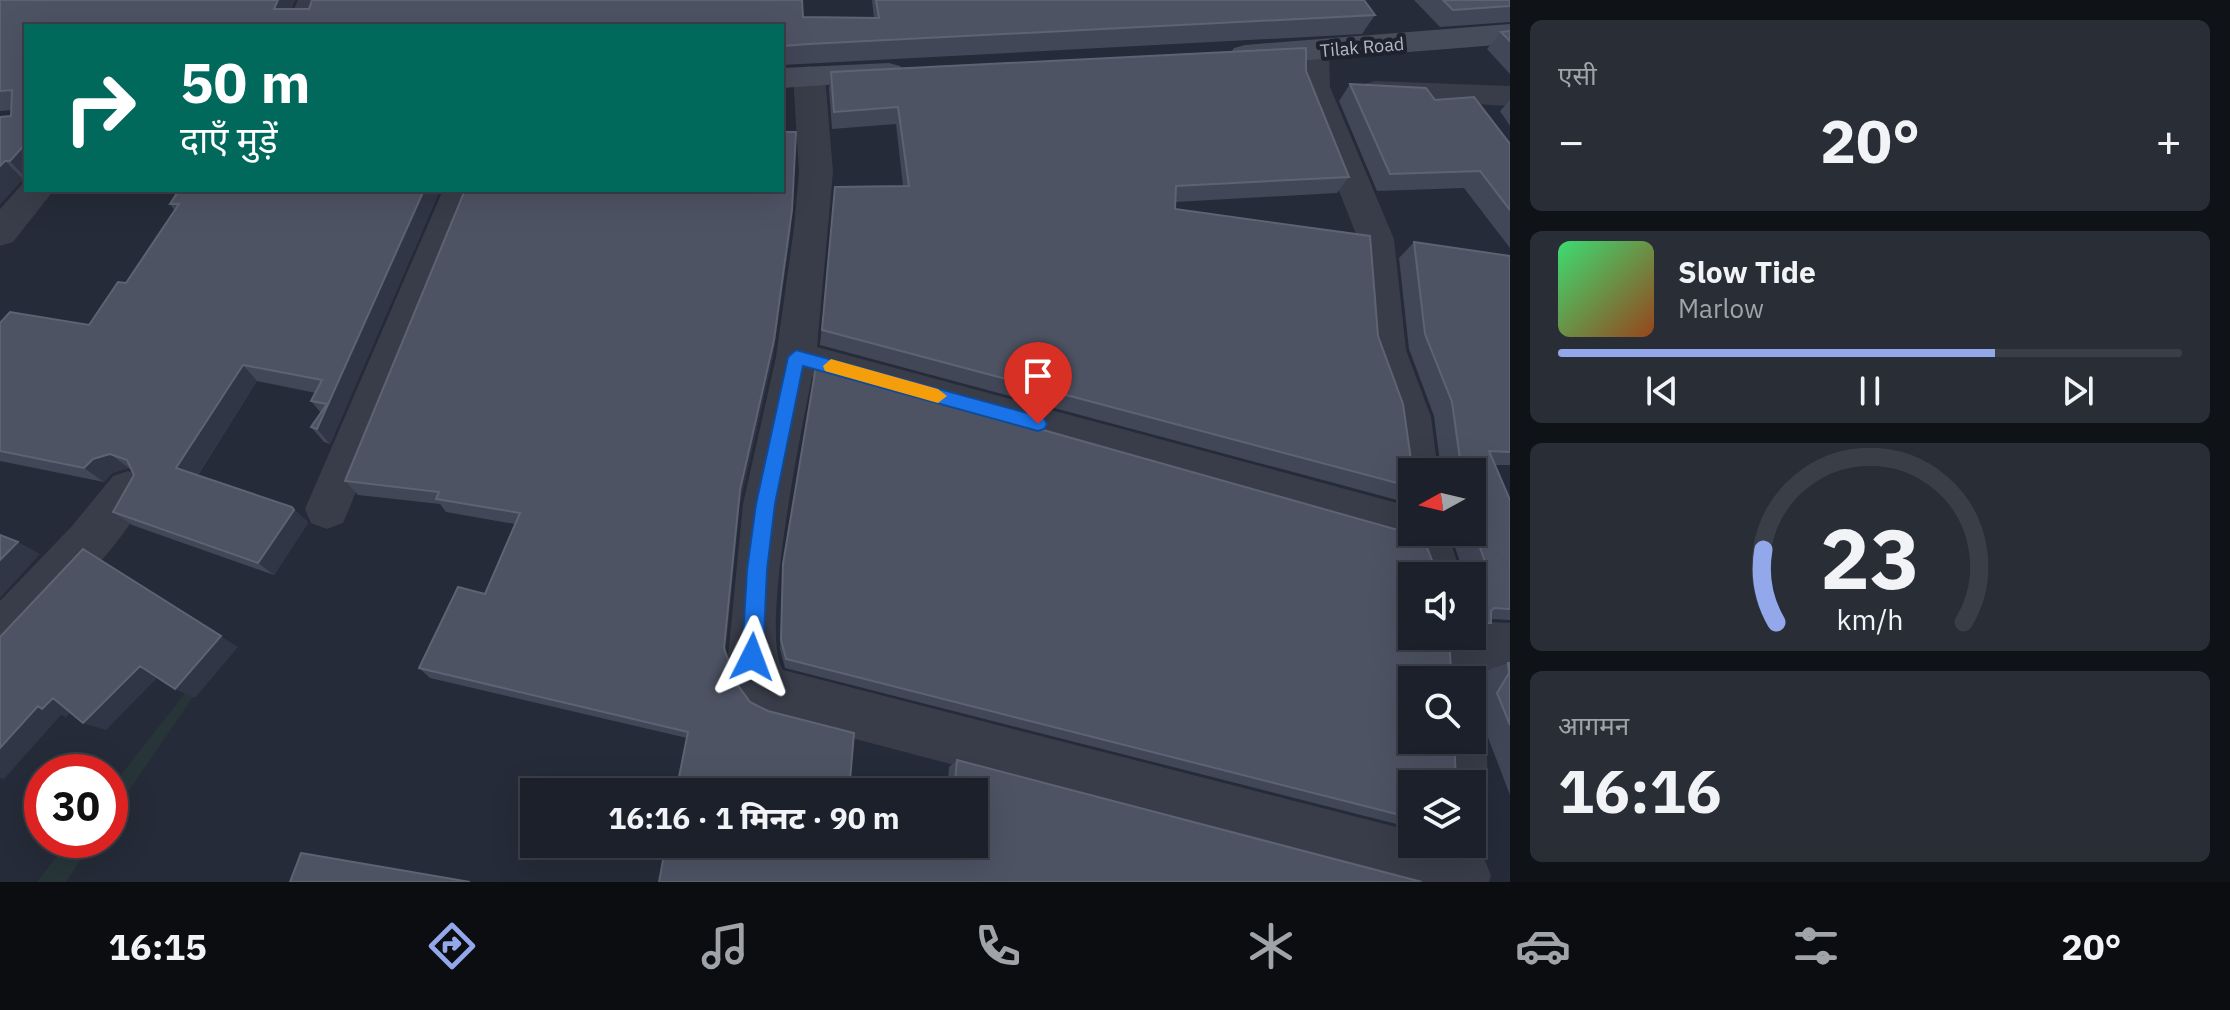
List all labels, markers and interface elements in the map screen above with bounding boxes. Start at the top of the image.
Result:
street label: Tilak Road [1319,32,1405,62]
text: 50 m [180,46,310,118]
icon: right [48,56,152,160]
text: एसी [1558,58,1597,92]
text: 20° [1820,101,1920,180]
text: − [1558,112,1584,169]
text: + [2156,112,2182,169]
text: दाएँ मुड़ें [180,116,278,163]
text: Slow Tide [1678,252,1816,291]
text: Marlow [1678,291,1764,325]
pin [1004,342,1072,424]
icon: arrive [1016,354,1060,398]
icon: previous [1640,369,1684,413]
icon: pause [1848,369,1892,413]
icon: next [2056,369,2100,413]
north arrow [1398,458,1486,546]
map controls [1398,458,1486,858]
text: 23 [1820,503,1920,611]
button: sound [1398,562,1486,650]
text: km/h [1836,601,1904,638]
position arrow [710,615,794,699]
button: search [1398,666,1486,754]
text: आगमन [1558,708,1629,742]
text: 16:16 [1558,751,1722,830]
speed limit sign: 30 [24,754,128,858]
button: layers [1398,770,1486,858]
text: 16:16 · 1 मिनट · 90 m [608,798,900,837]
icon: directions [424,918,480,974]
icon: music [697,918,753,974]
icon: phone [970,918,1026,974]
icon: climate [1243,918,1299,974]
icon: car [1515,918,1571,974]
icon: filters [1788,918,1844,974]
text: 16:15 [108,923,207,970]
text: 20° [2061,923,2121,970]

